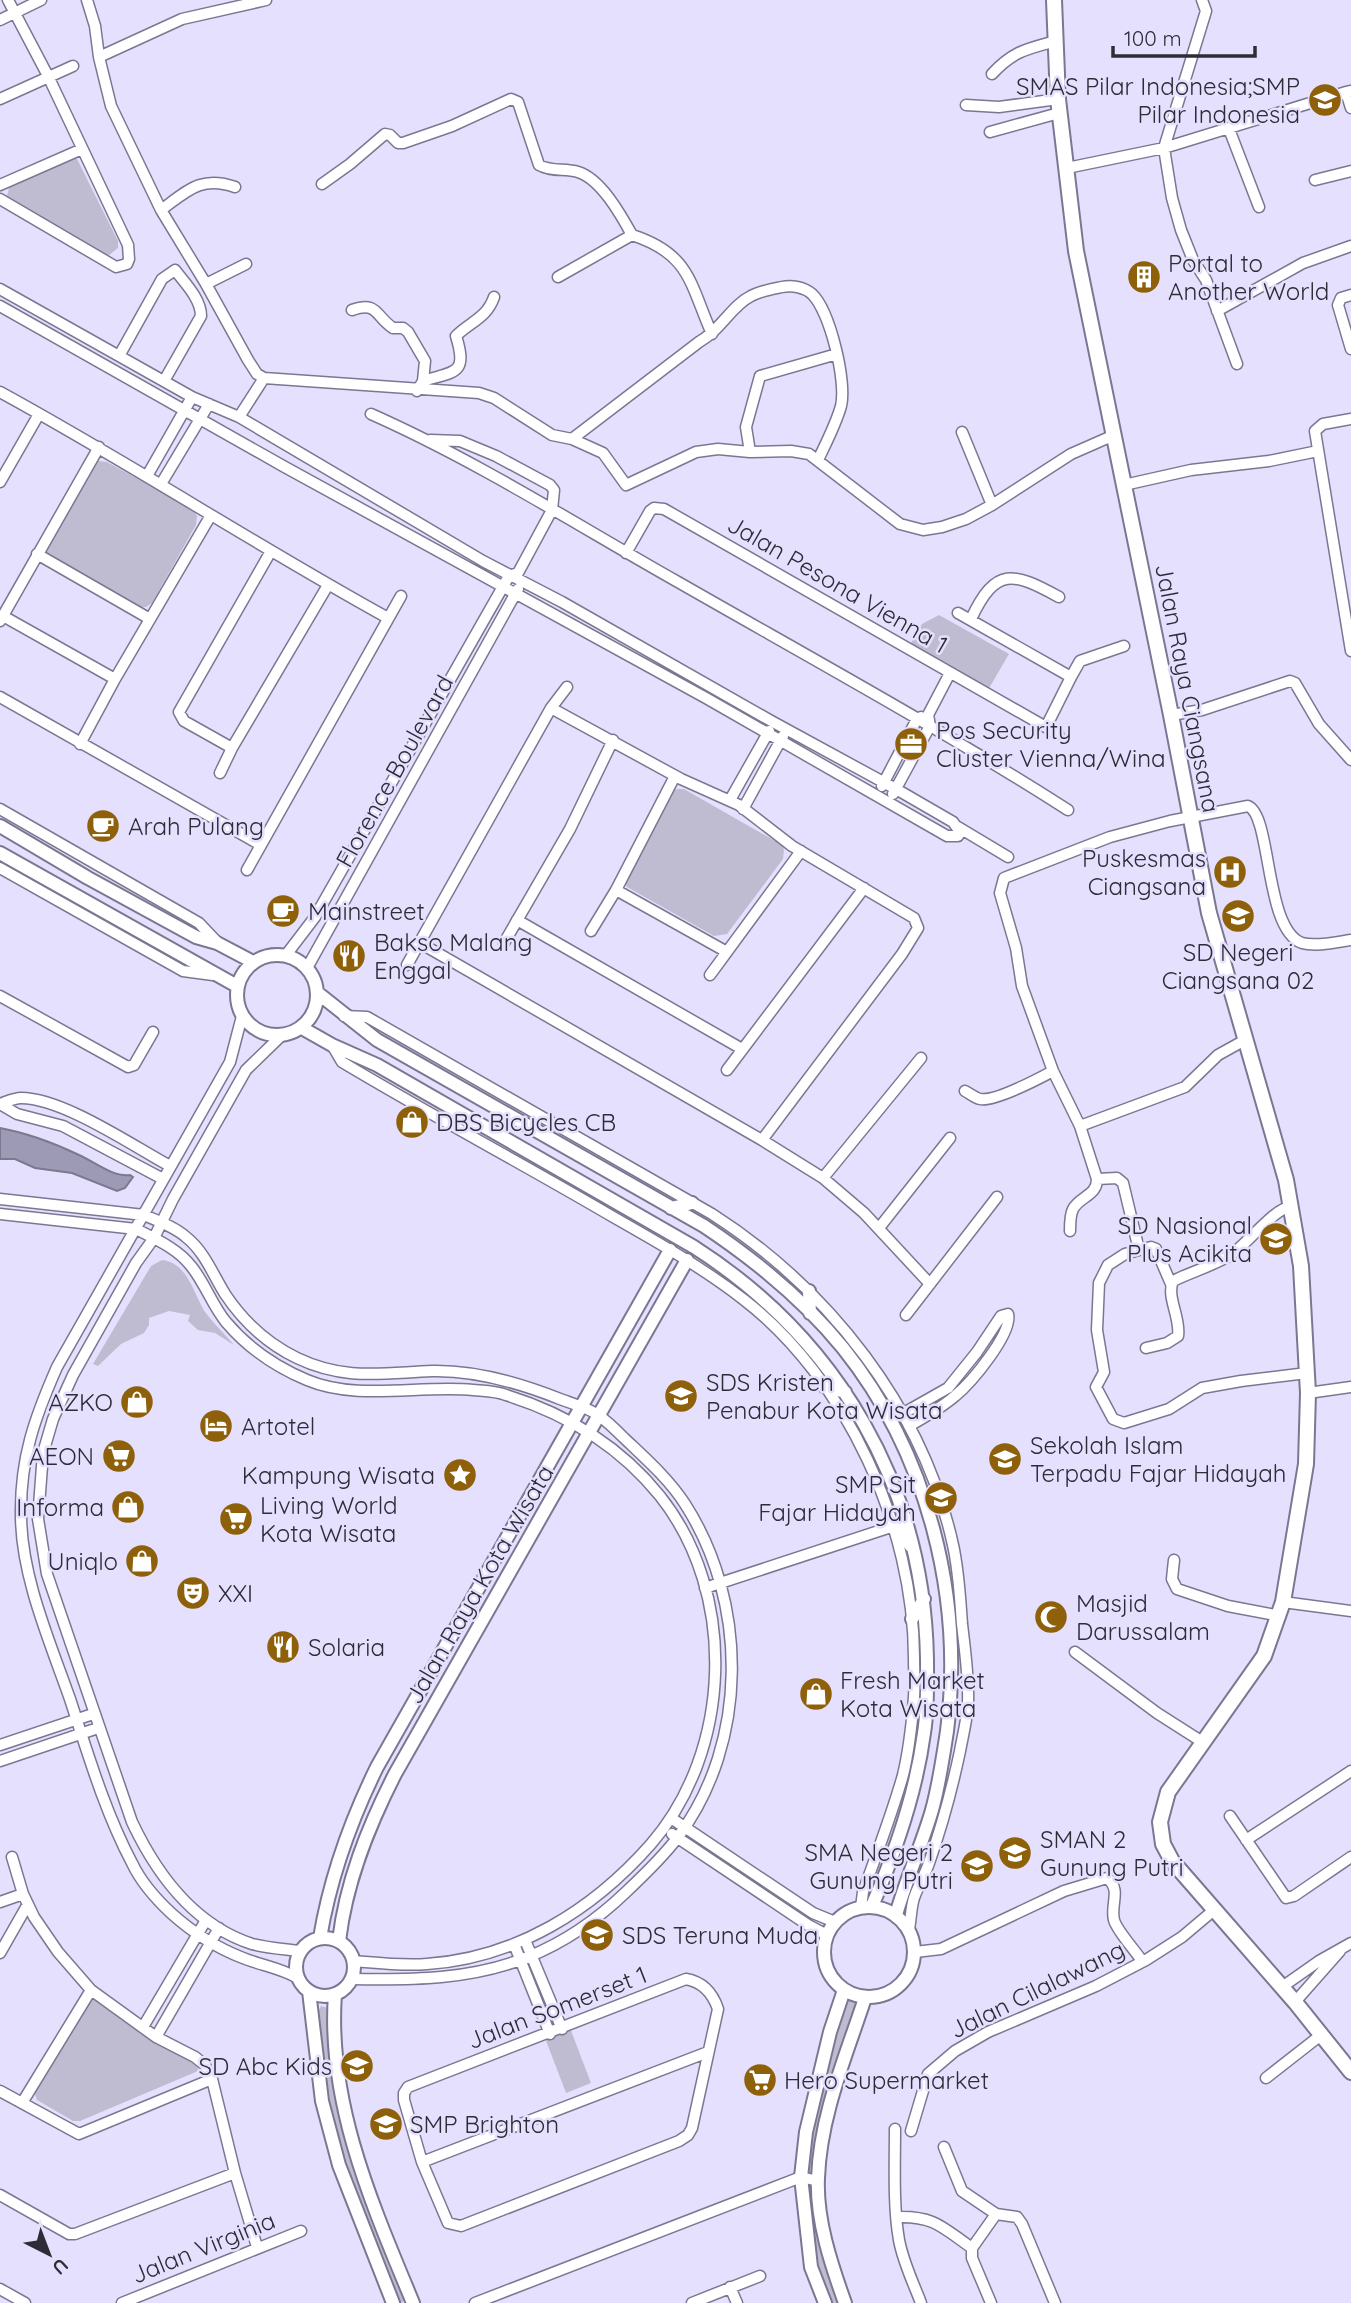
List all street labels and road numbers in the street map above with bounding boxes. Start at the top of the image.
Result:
street label: Jalan Pesona Vienna 1 [722,509,954,659]
street label: Jalan Raya Ciangsana [1149,561,1227,815]
street label: Florence Boulevard [329,670,459,872]
street label: Jalan Raya Kota Wisata [398,1459,560,1709]
street label: Jalan Cilalawang [945,1934,1129,2044]
street label: Jalan Somerset 1 [463,1959,651,2055]
street label: Jalan Virginia [127,2205,279,2289]

